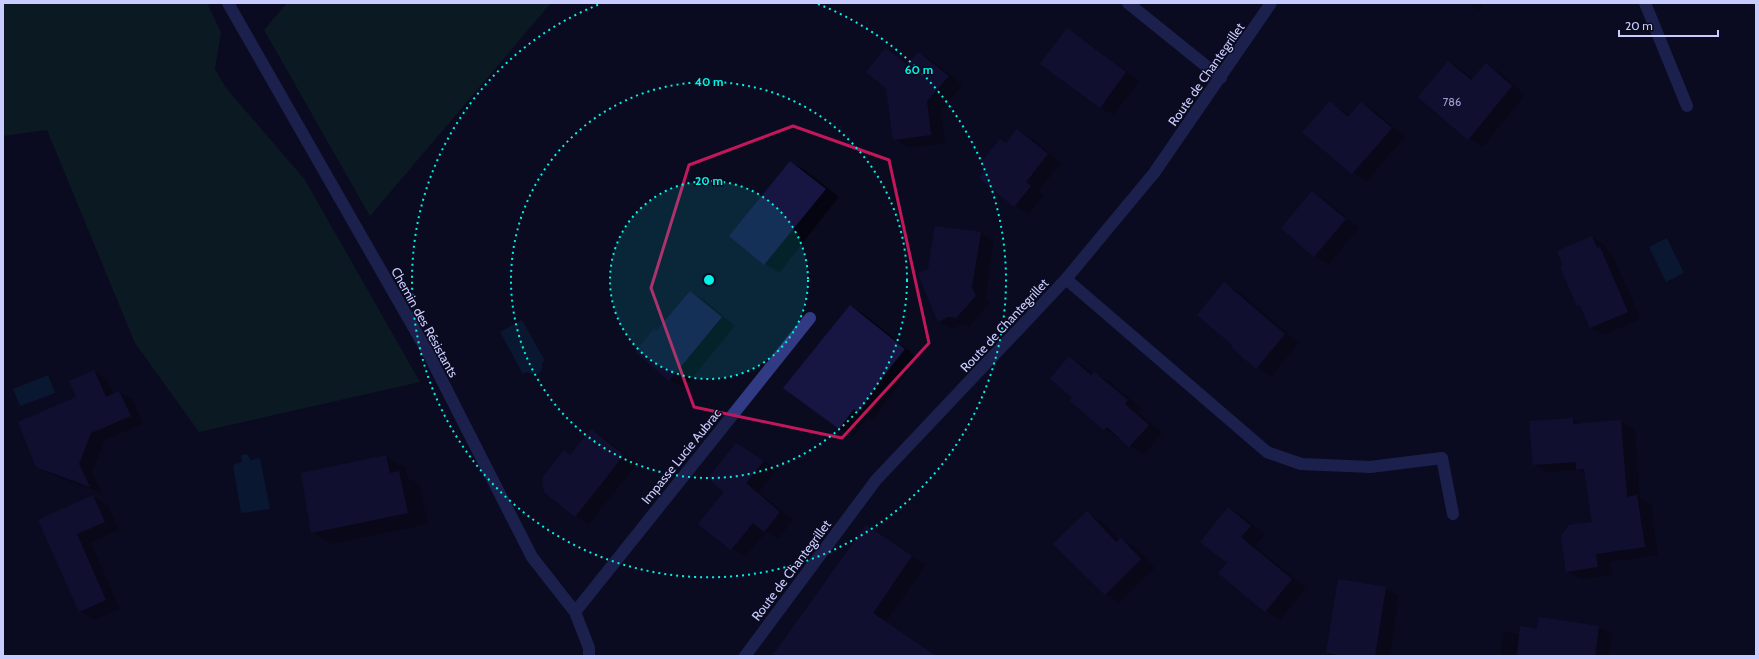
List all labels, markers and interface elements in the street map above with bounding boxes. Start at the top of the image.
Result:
scale bar [1619,12,1718,38]
text: 20 m [1625,18,1653,33]
street label: Route de Chantegrillet [1164,19,1248,129]
text: 60 m [905,62,933,77]
text: 40 m [694,74,724,89]
house number: 786 [1443,95,1461,109]
text: 20 m [695,173,723,188]
street label: Chemin des Résistants [388,264,462,380]
centre of rings [702,273,716,287]
street label: Route de Chantegrillet [956,274,1052,375]
street label: Impasse Lucie Aubrac [638,405,724,507]
street label: Route de Chantegrillet [748,516,835,624]

